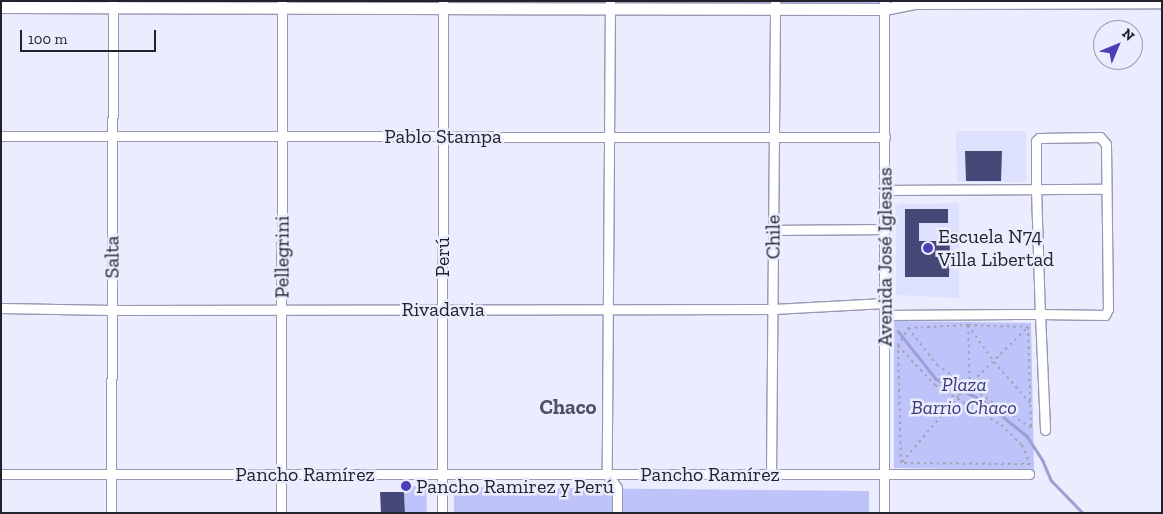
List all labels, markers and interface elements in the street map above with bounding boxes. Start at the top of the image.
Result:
scale bar [22,20,159,52]
north arrow [1093,20,1143,70]
text: N [1118,25,1138,45]
text: 100 m [28,30,67,48]
street label: Pablo Stampa [384,124,502,148]
street label: Avenida José Iglesias [873,167,897,347]
street label: Chile [761,215,785,259]
street label: Pellegrini [270,216,294,298]
place label: Escuela N74 Villa Libertad [938,225,1054,272]
street label: Salta [100,236,124,278]
street label: Perú [430,237,454,277]
marker: Escuela N74 Villa Libertad [922,242,934,254]
street label: Rivadavia [401,297,485,321]
park label: Plaza Barrio Chaco [911,372,1017,419]
district label: Chaco [539,394,597,420]
street label: Pancho Ramírez [235,462,375,486]
street label: Pancho Ramírez [640,462,780,486]
place label: Pancho Ramirez y Perú [416,474,615,498]
marker: Pancho Ramirez y Perú [400,480,412,492]

